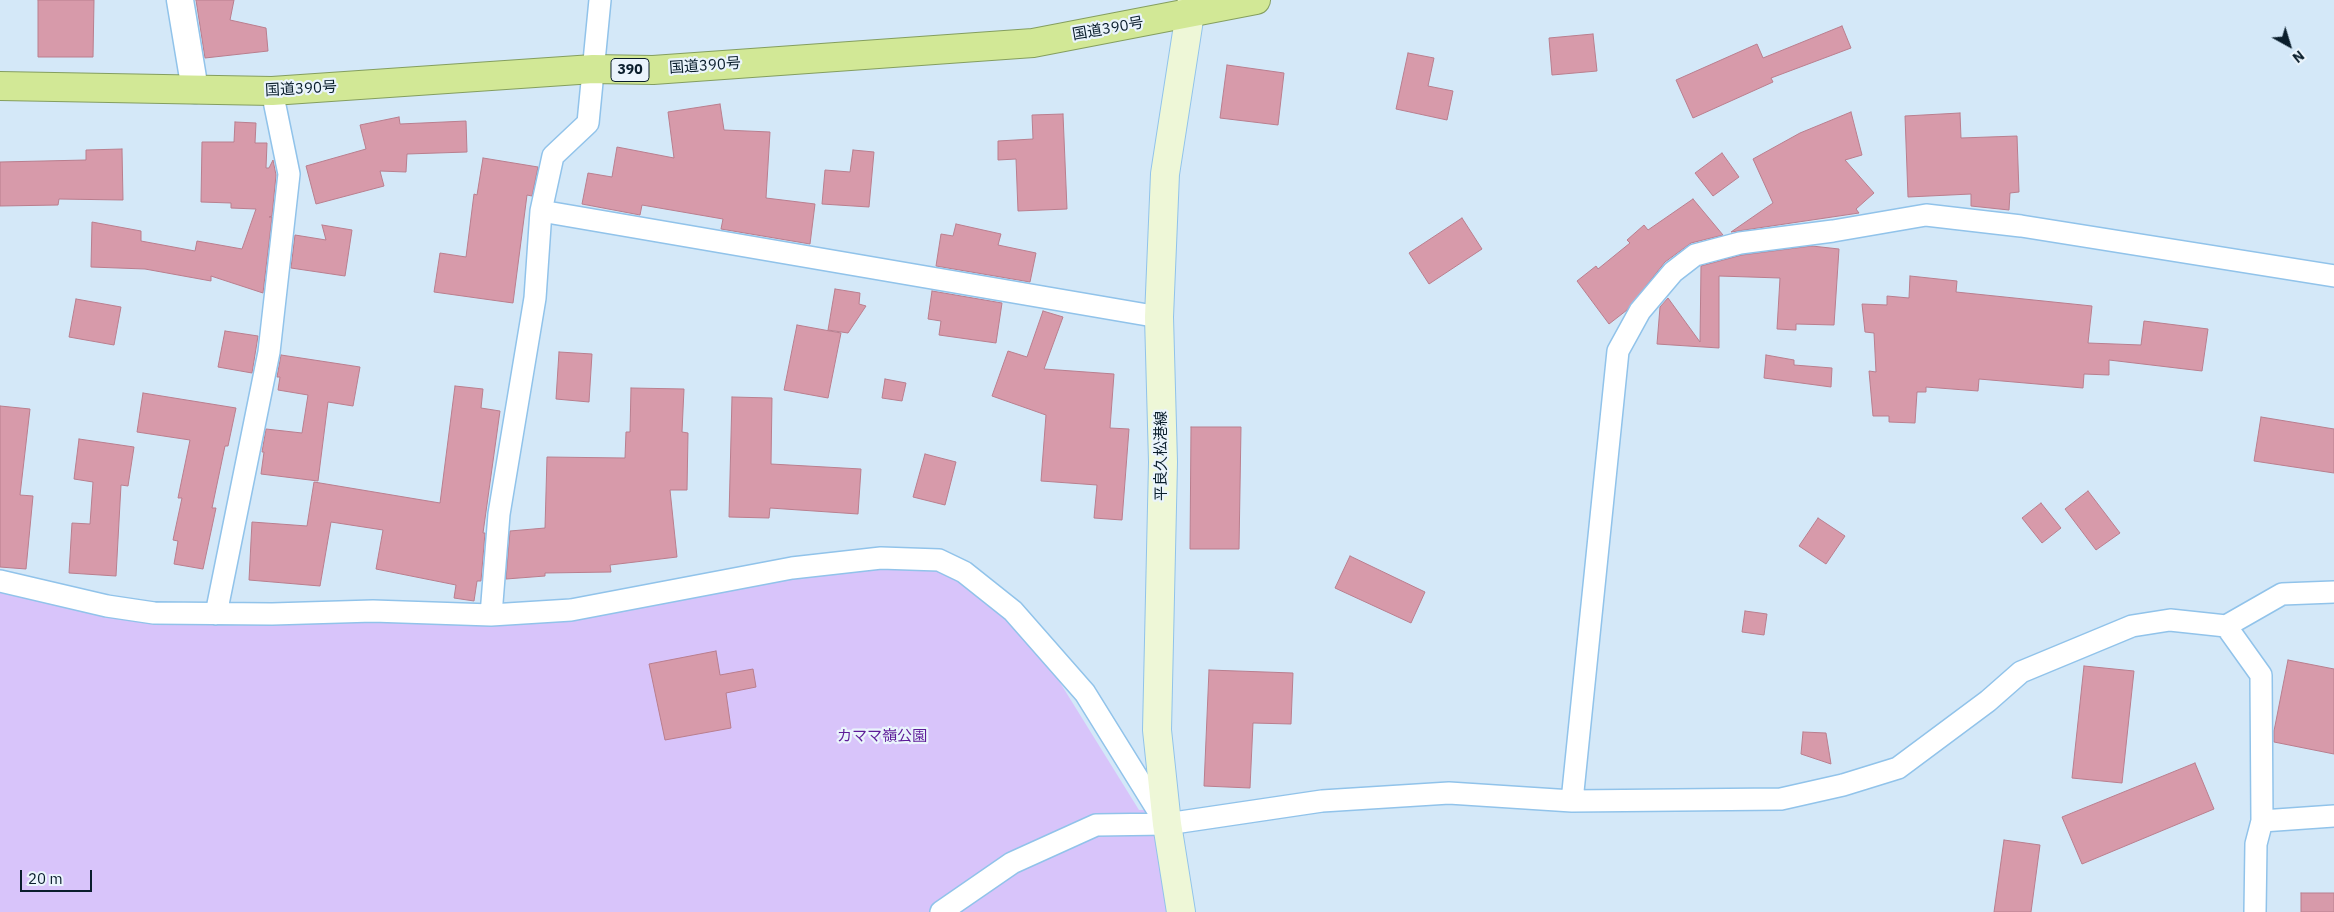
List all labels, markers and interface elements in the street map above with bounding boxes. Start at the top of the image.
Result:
street label: 国道390号 [1071,14,1145,44]
north arrow [2264,20,2314,70]
text: N [2289,46,2308,67]
street label: 国道390号 [668,55,742,77]
road number: 390 [611,58,649,82]
street label: 国道390号 [265,78,337,100]
street label: 平良久松港線 [1153,411,1171,501]
park label: カママ嶺公園 [837,728,927,746]
scale bar [22,860,95,892]
text: 20 m [28,869,63,888]

